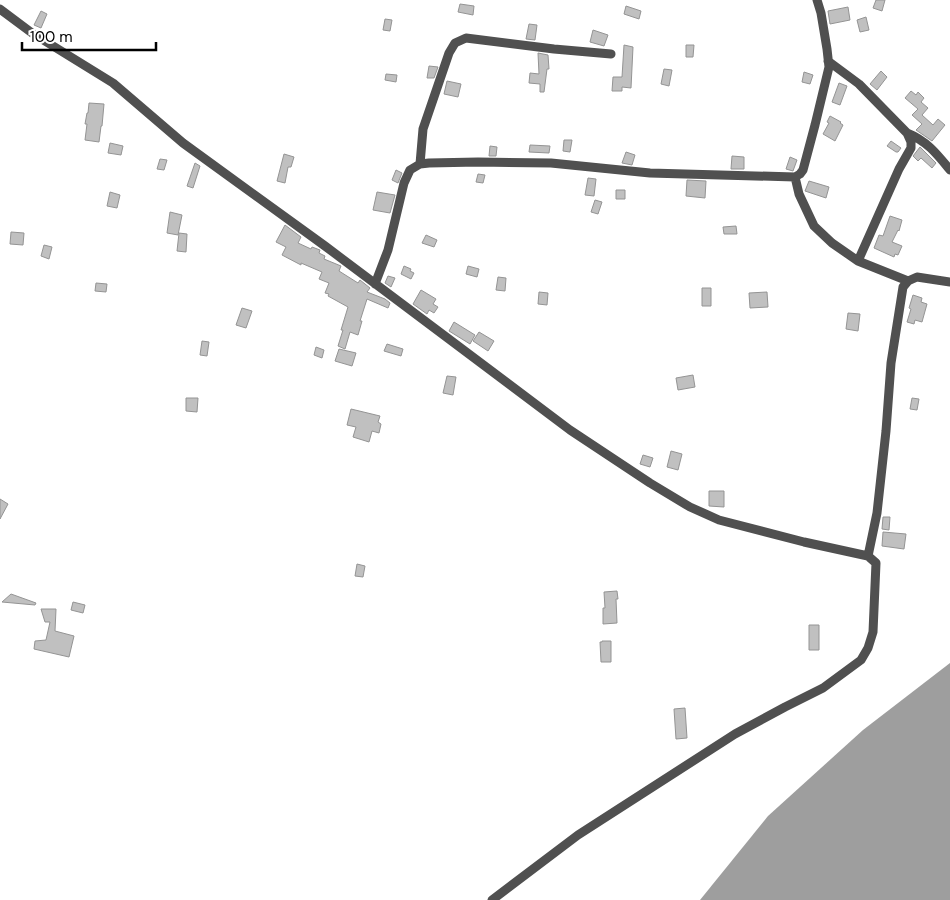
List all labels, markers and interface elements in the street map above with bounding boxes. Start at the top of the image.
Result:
scale bar [22,20,156,52]
text: 100 m [30,27,73,47]

